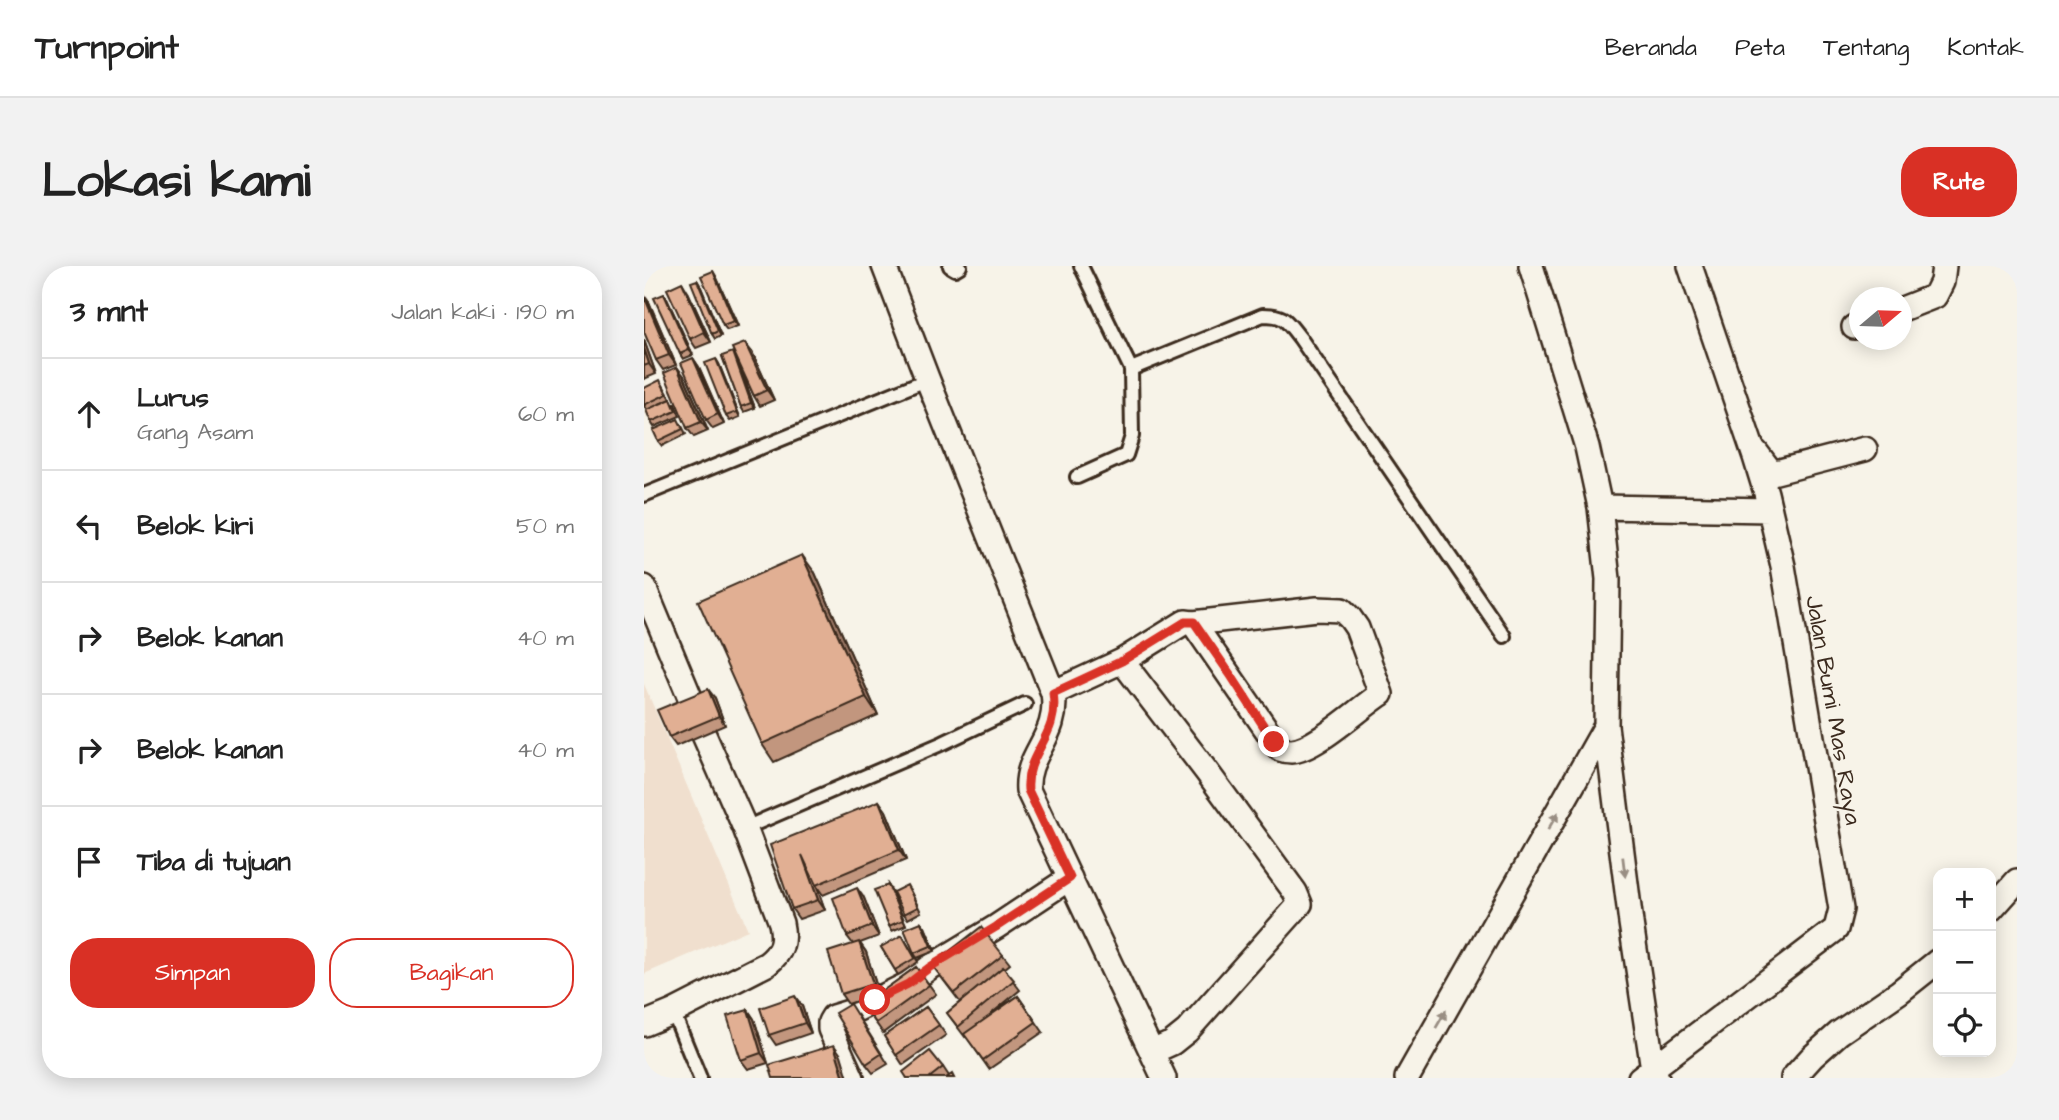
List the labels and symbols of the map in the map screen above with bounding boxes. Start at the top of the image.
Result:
north arrow [1849,287,1912,350]
street label: Jalan Bumi Mas Raya [1795,593,1870,828]
route end [1258,726,1289,757]
one-way arrow [1547,811,1559,830]
one-way arrow [1618,856,1629,878]
route start [859,984,890,1015]
one-way arrow [1435,1009,1447,1028]

